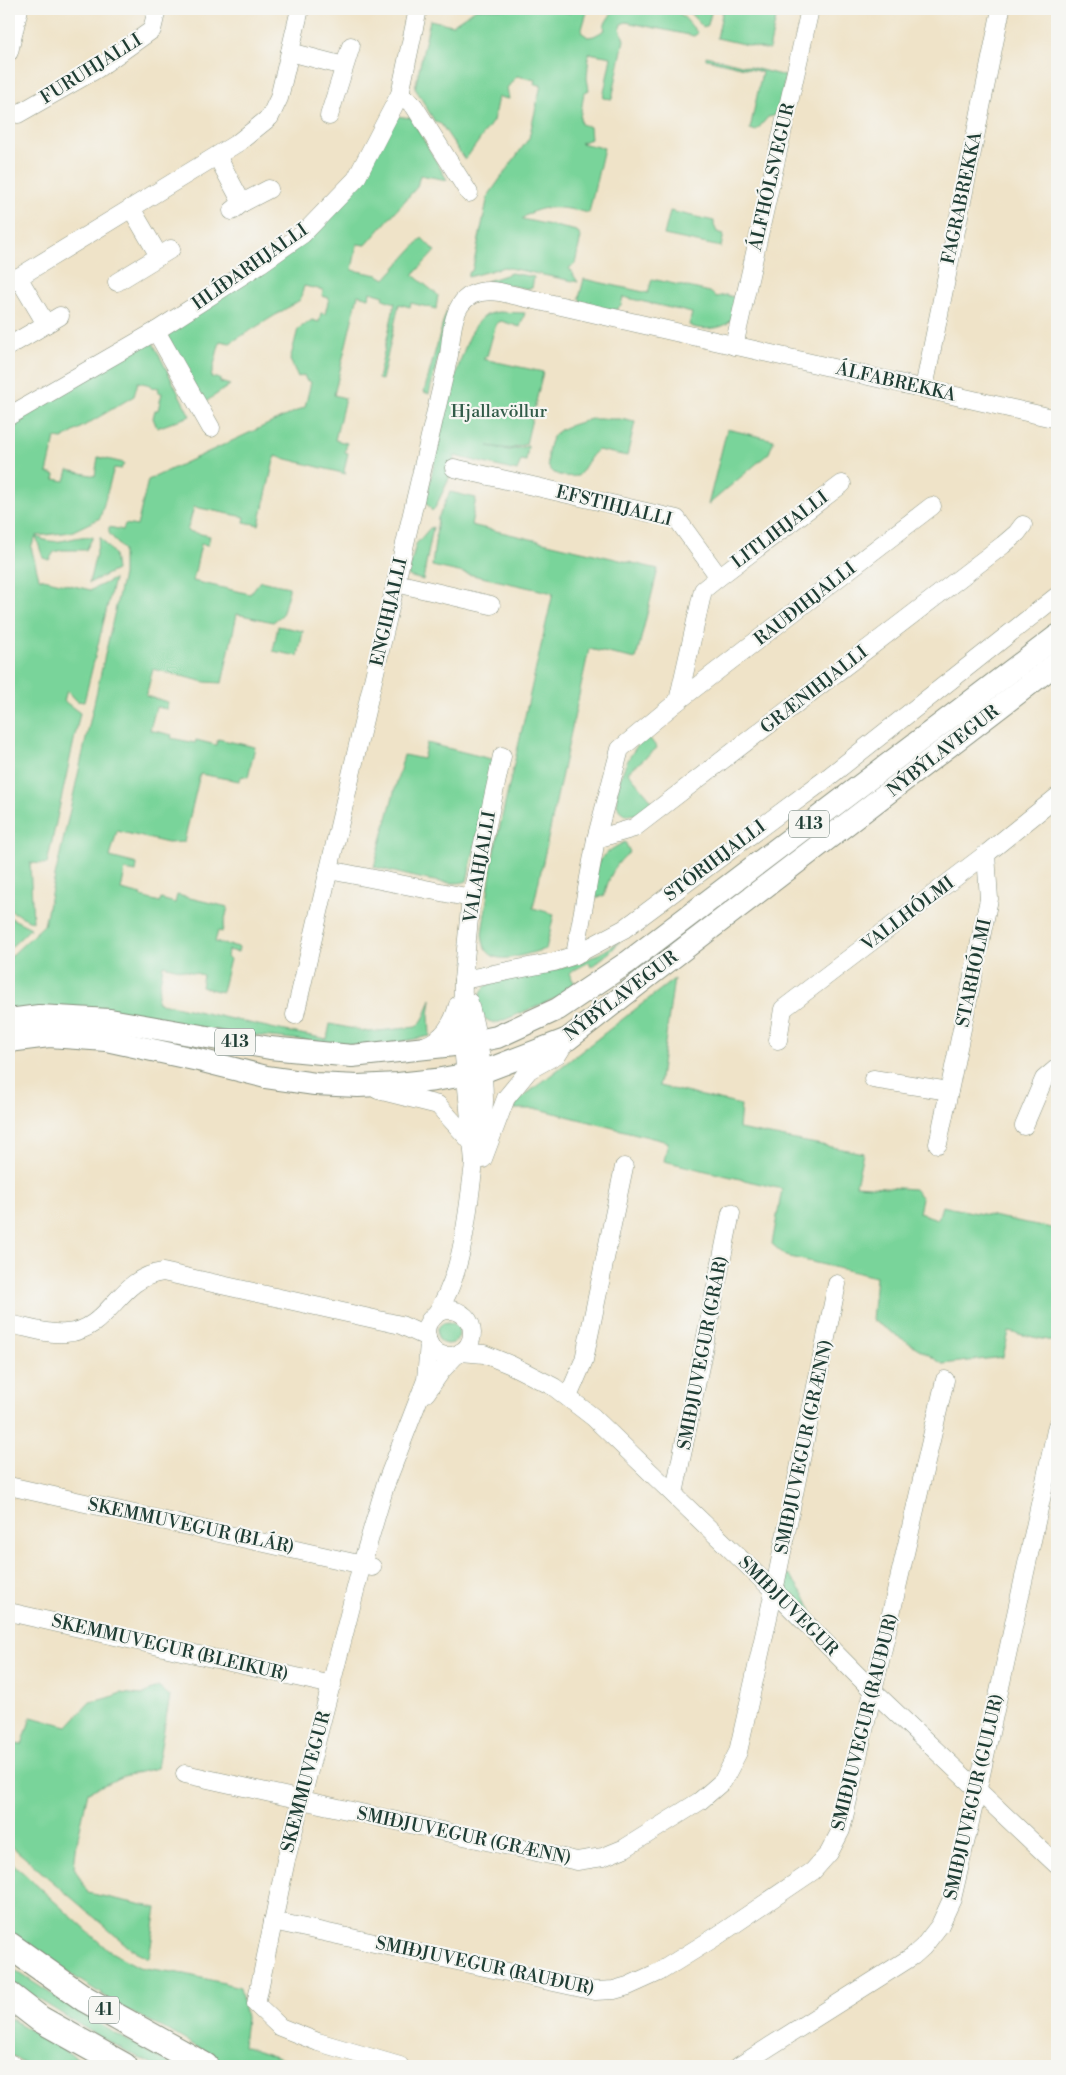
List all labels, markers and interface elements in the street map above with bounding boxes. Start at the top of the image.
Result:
street label: FURUHJALLI [36,29,146,109]
street label: ÁLFHÓLSVEGUR [744,101,800,254]
street label: FAGRABREKKA [937,129,987,266]
street label: HLÍÐARHJALLI [188,218,312,315]
street label: ÁLFABREKKA [833,357,959,407]
park label: Hjallavöllur [451,400,547,423]
street label: EFSTIHJALLI [554,480,675,532]
street label: LITLIHJALLI [727,486,833,574]
street label: ENGIHJALLI [365,555,413,669]
street label: RAUÐIHJALLI [750,557,861,651]
street label: GRÆNIHJALLI [756,641,872,739]
street label: NÝBÝLAVEGUR [882,700,1004,802]
street label: VALAHJALLI [459,809,501,926]
road number: 413 [789,811,829,838]
street label: STÓRIHJALLI [660,815,770,907]
street label: VALLHÓLMI [856,872,959,957]
street label: STARHÓLMI [951,916,997,1029]
street label: NÝBÝLAVEGUR [560,946,683,1046]
road number: 413 [215,1028,255,1056]
street label: SMIÐJUVEGUR (GRÁR) [673,1254,733,1452]
street label: SMIÐJUVEGUR (GRÆNN) [770,1338,838,1556]
street label: SKEMMUVEGUR (BLÁR) [86,1493,296,1559]
street label: SMIÐJUVEGUR [733,1551,843,1661]
street label: SKEMMUVEGUR (BLEIKUR) [49,1610,291,1686]
street label: SMIÐJUVEGUR (RAUÐUR) [827,1611,903,1833]
street label: SMIÐJUVEGUR (GULUR) [939,1692,1009,1902]
street label: SKEMMUVEGUR [276,1708,336,1855]
street label: SMIÐJUVEGUR (GRÆNN) [355,1802,573,1870]
street label: SMIÐJUVEGUR (RAUÐUR) [374,1932,596,2000]
road number: 41 [89,1996,119,2024]

